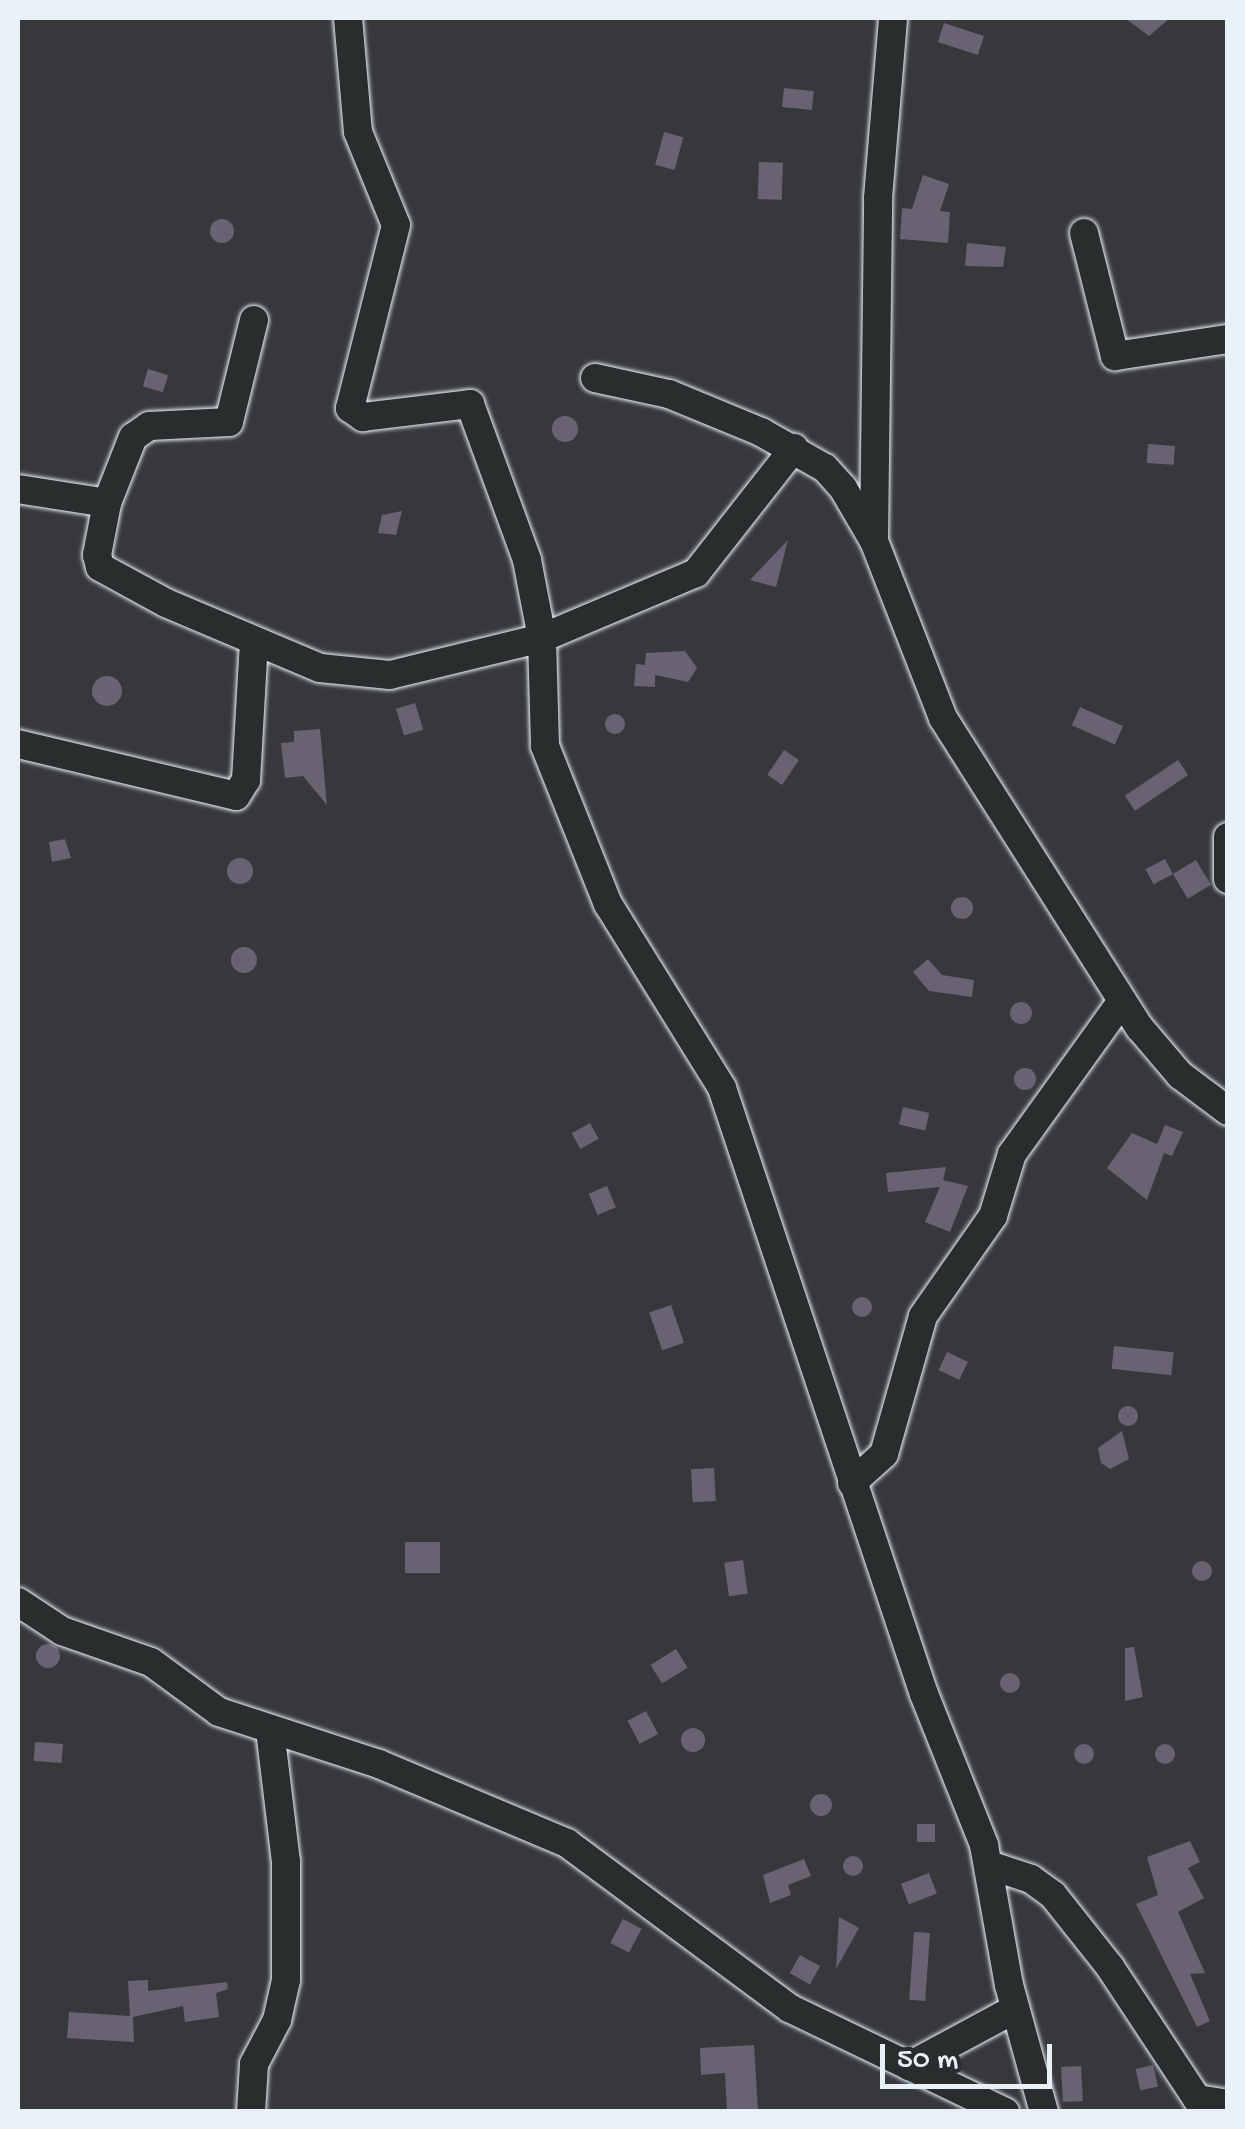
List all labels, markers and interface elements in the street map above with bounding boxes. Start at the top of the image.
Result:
scale bar [885,2024,1058,2086]
text: 50 m [897,2044,958,2079]

